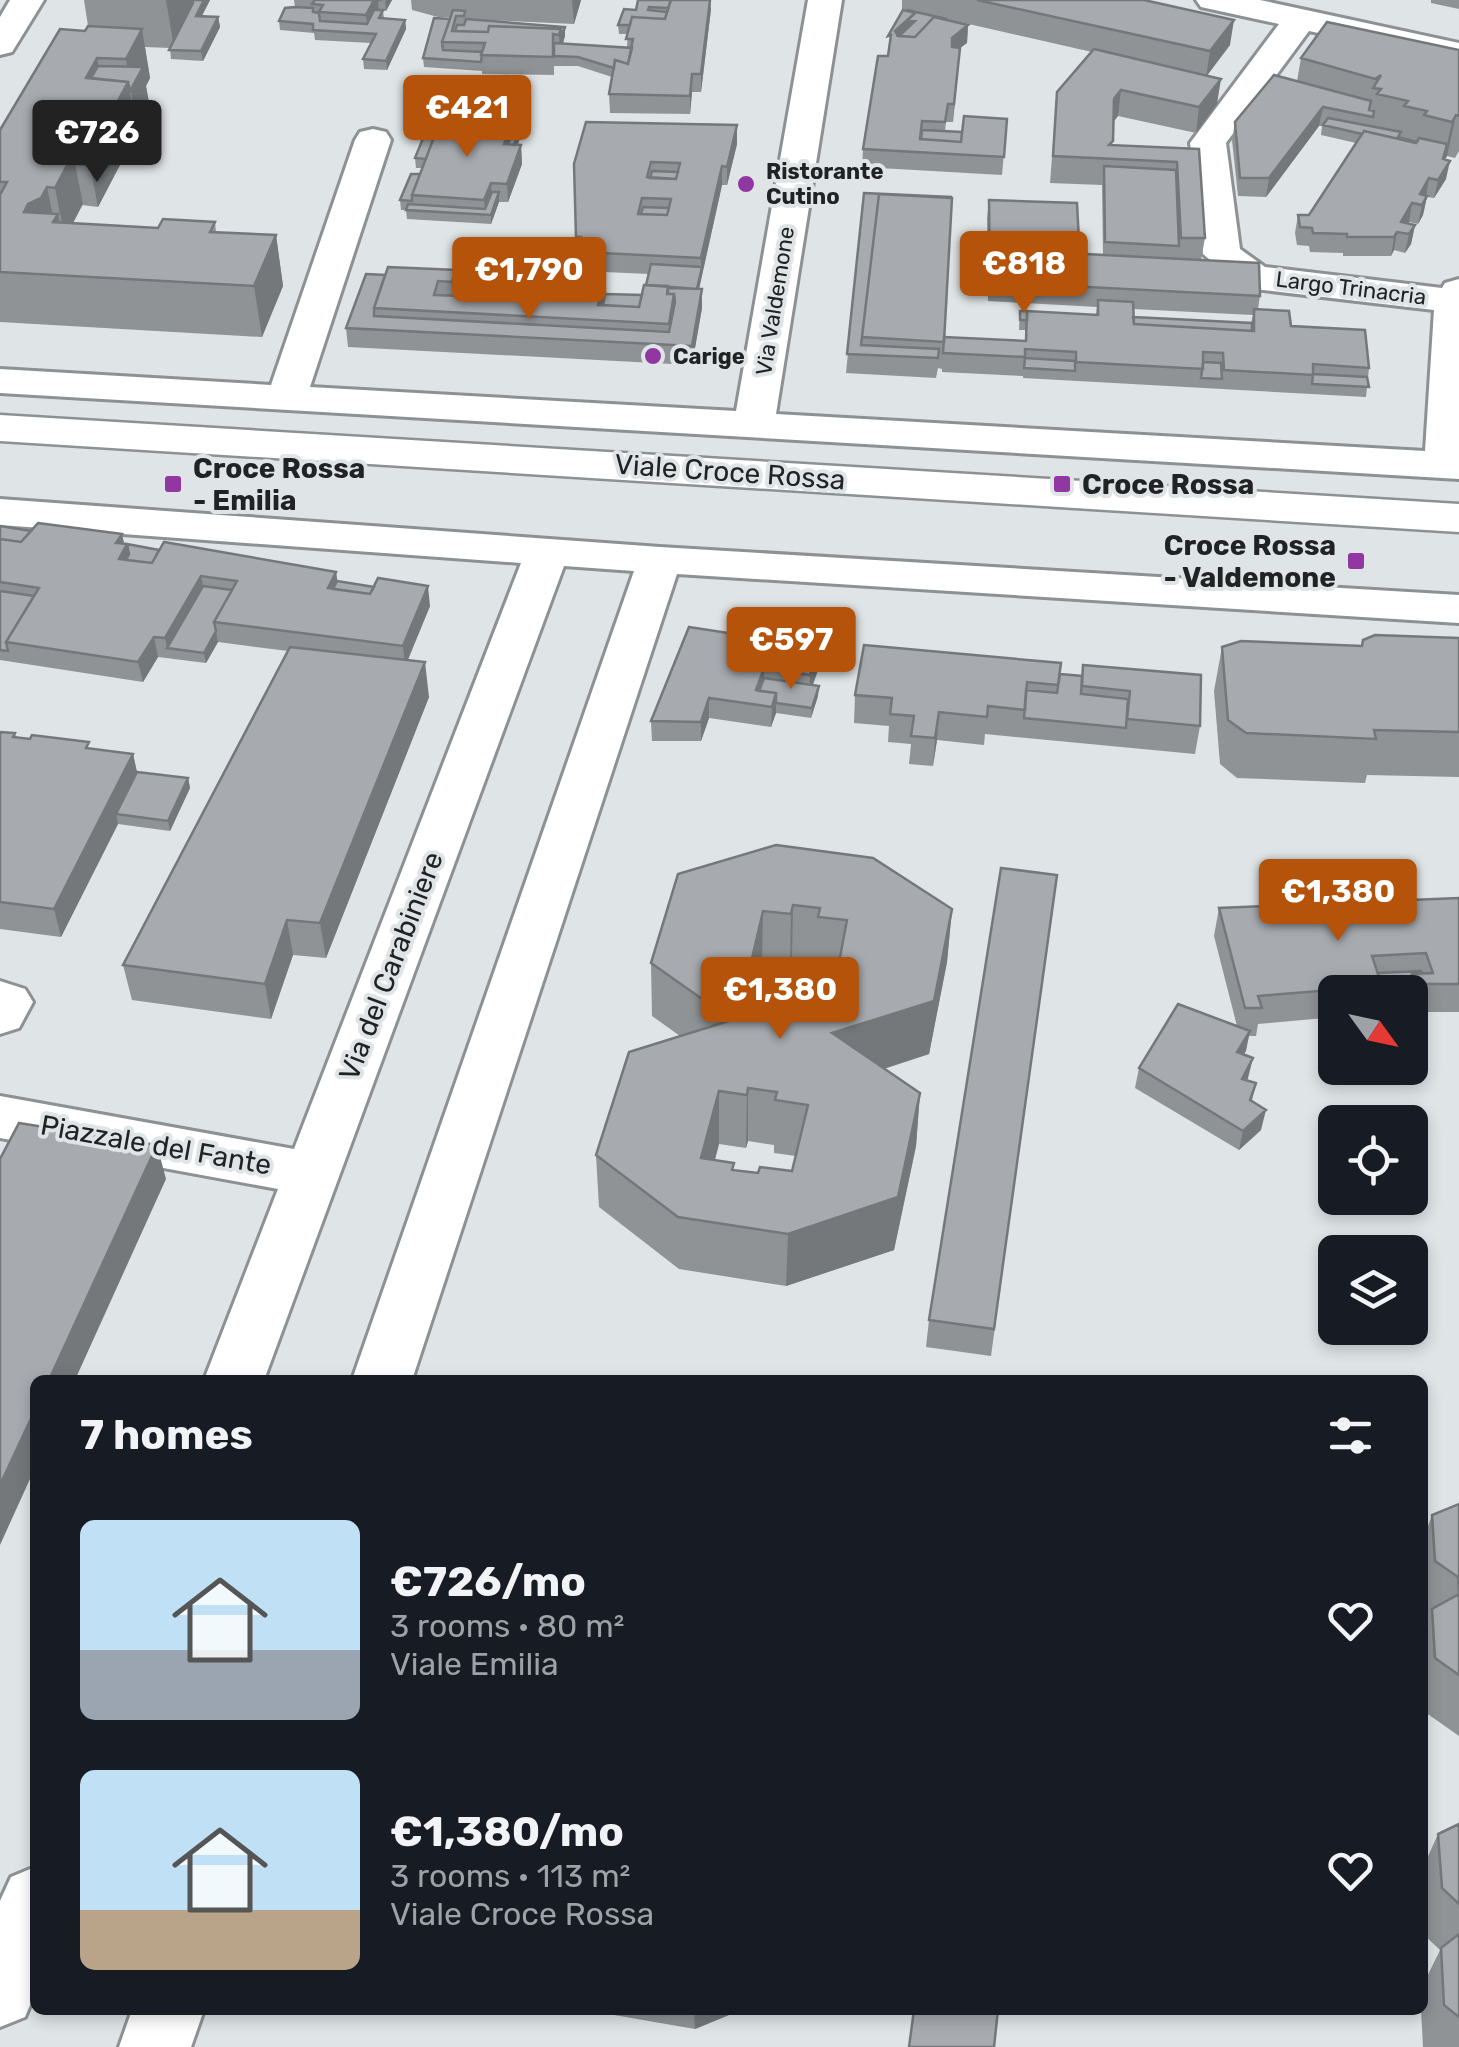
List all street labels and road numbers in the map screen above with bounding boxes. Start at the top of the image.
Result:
street label: Via Valdemone [750,225,800,377]
street label: Largo Trinacria [1274,265,1428,311]
street label: Viale Croce Rossa [614,447,846,497]
street label: Via del Carabiniere [332,847,450,1085]
street label: Piazzale del Fante [38,1108,274,1182]

